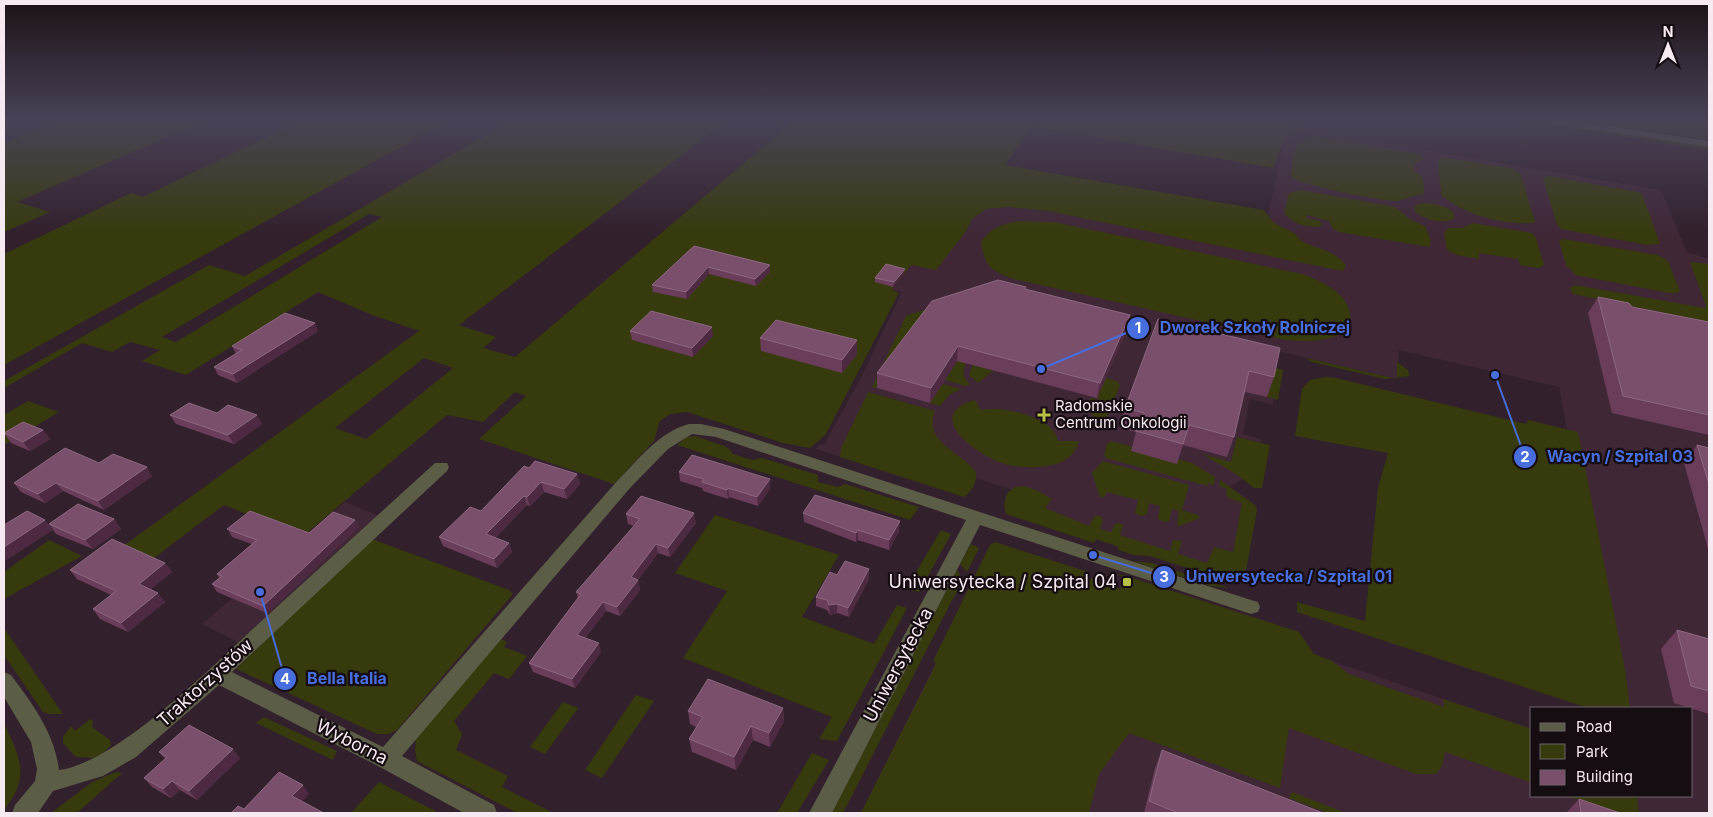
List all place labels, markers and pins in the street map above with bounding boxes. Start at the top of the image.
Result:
callout: Dworek Szkoły Rolniczej [1125,312,1361,343]
place label: Radomskie Centrum Onkologii [1055,396,1187,432]
marker: Radomskie Centrum Onkologii [1037,408,1051,422]
callout: Wacyn / Szpital 03 [1512,441,1703,472]
callout: Uniwersytecka / Szpital 01 [1151,561,1403,592]
place label: Uniwersytecka / Szpital 04 [889,571,1117,592]
marker: Uniwersytecka / Szpital 04 [1121,576,1133,588]
callout: Bella Italia [273,663,397,694]

